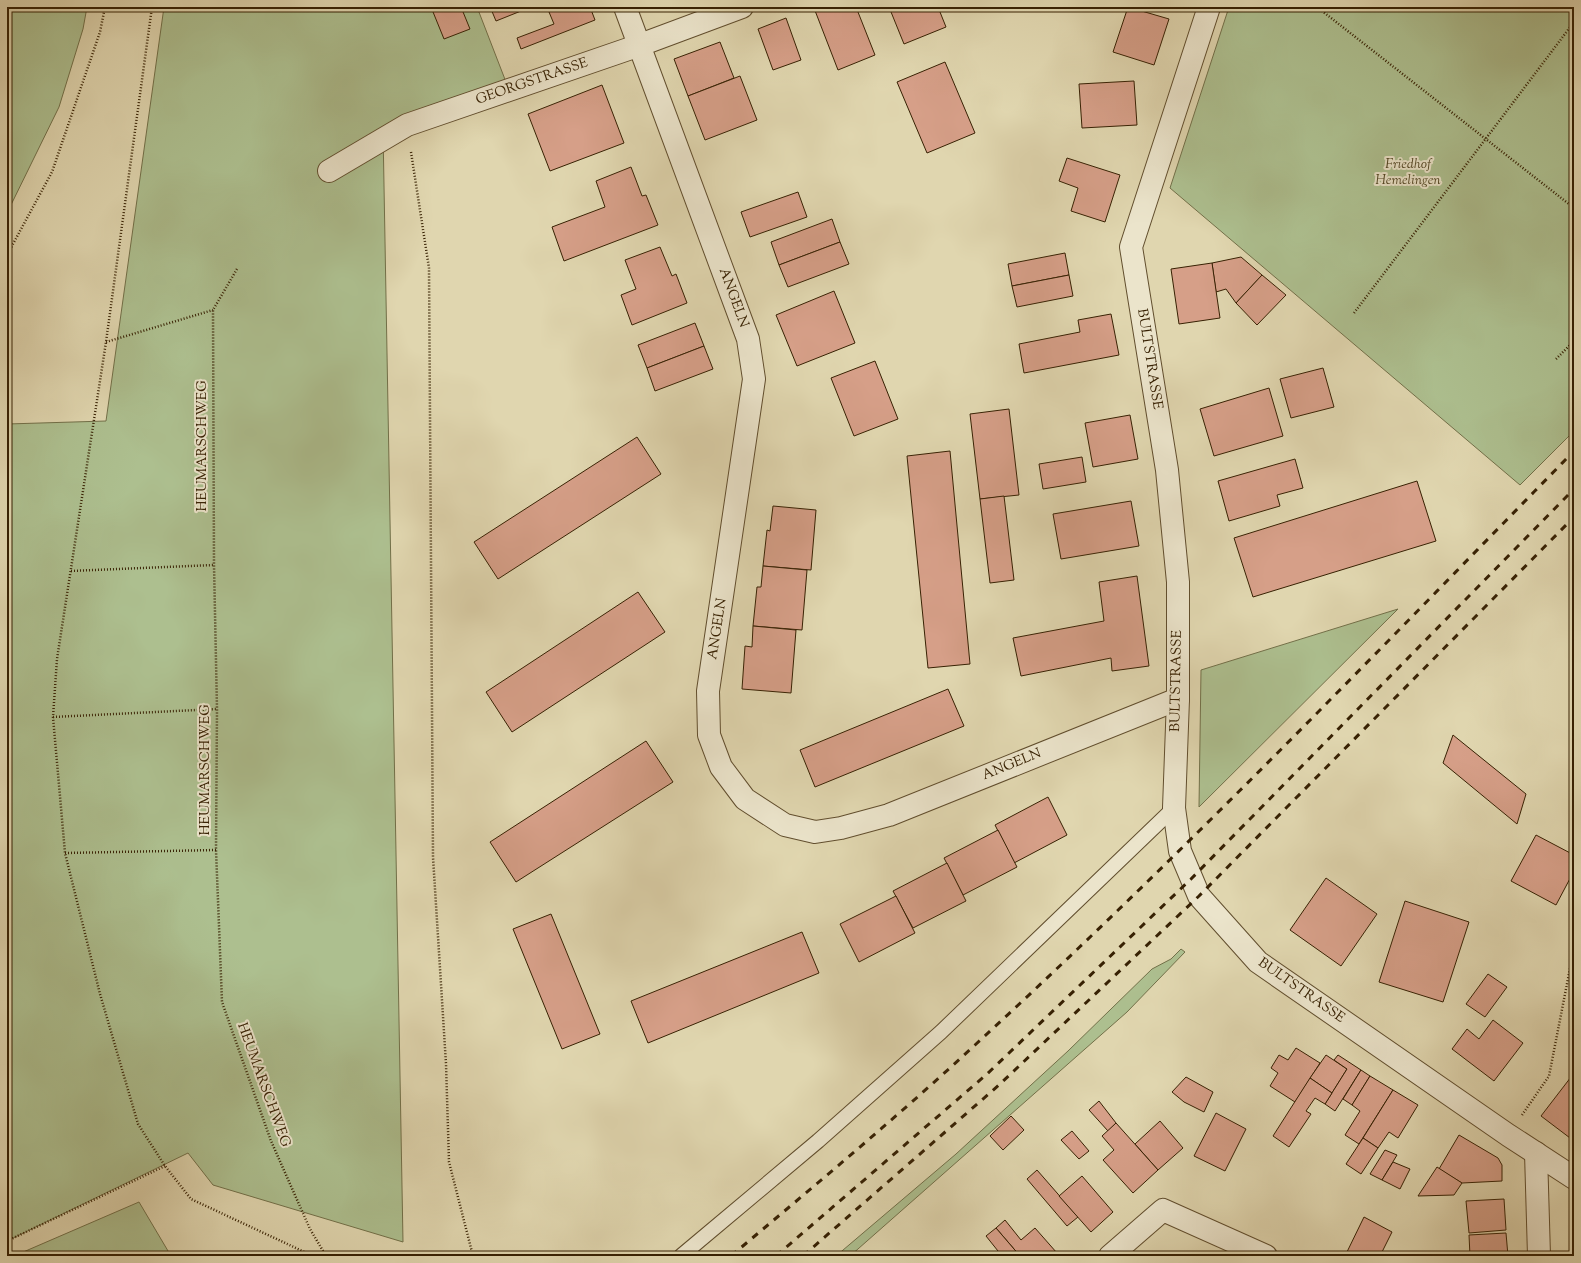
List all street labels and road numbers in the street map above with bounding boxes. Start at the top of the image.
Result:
street label: GEORGSTRASSE [473,53,591,111]
street label: ANGELN [713,265,753,331]
street label: BULTSTRASSE [1131,307,1167,411]
street label: HEUMARSCHWEG [193,380,213,512]
street label: ANGELN [703,597,733,661]
street label: BULTSTRASSE [1166,629,1188,732]
street label: HEUMARSCHWEG [196,704,216,836]
street label: ANGELN [979,744,1045,786]
street label: BULTSTRASSE [1254,954,1349,1029]
street label: HEUMARSCHWEG [231,1020,295,1151]

